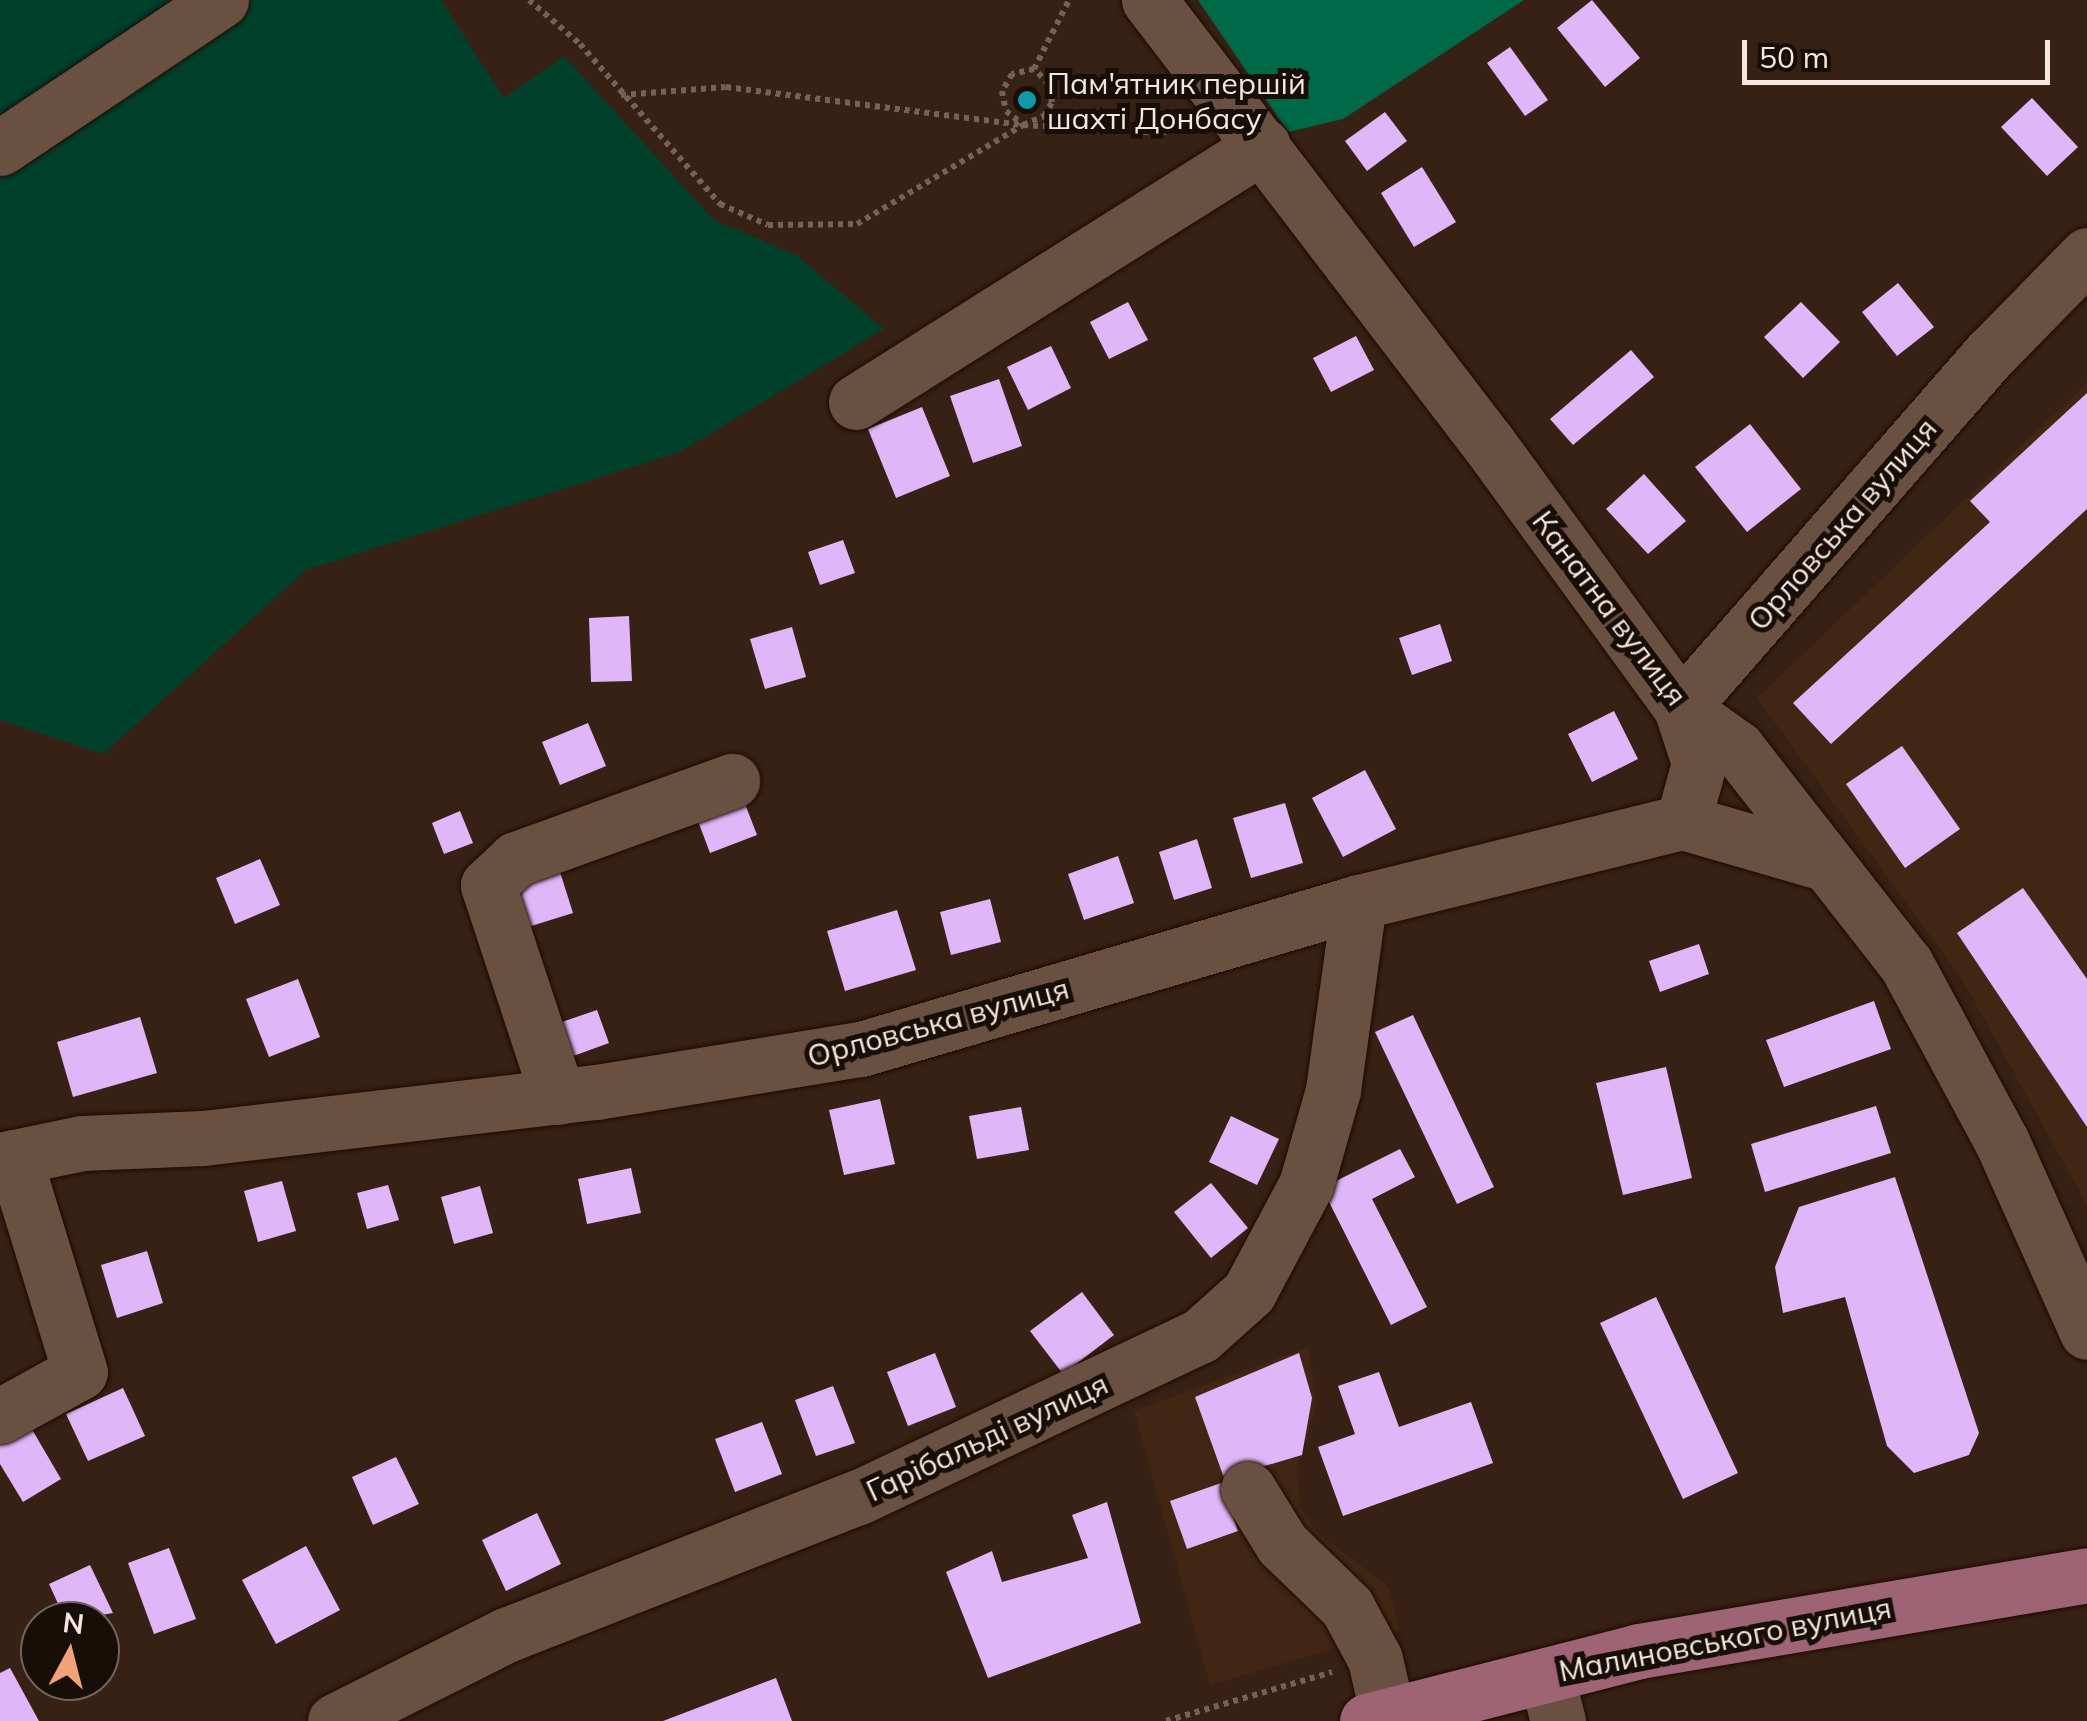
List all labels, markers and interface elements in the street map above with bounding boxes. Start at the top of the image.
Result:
scale bar [1747,20,2054,82]
text: 50 m [1759,38,1829,76]
place label: Пам'ятник першій шахті Донбасу [1047,65,1306,136]
marker: Пам'ятник першій шахті Донбасу [1016,89,1038,111]
street label: Орловська вулиця [1740,411,1944,637]
street label: Канатна вулиця [1525,504,1695,712]
street label: Орловська вулиця [803,970,1073,1074]
street label: Гарібальді вулиця [861,1365,1113,1509]
street label: Малиновського вулиця [1556,1589,1894,1689]
north arrow [20,1601,120,1701]
text: N [61,1604,86,1641]

